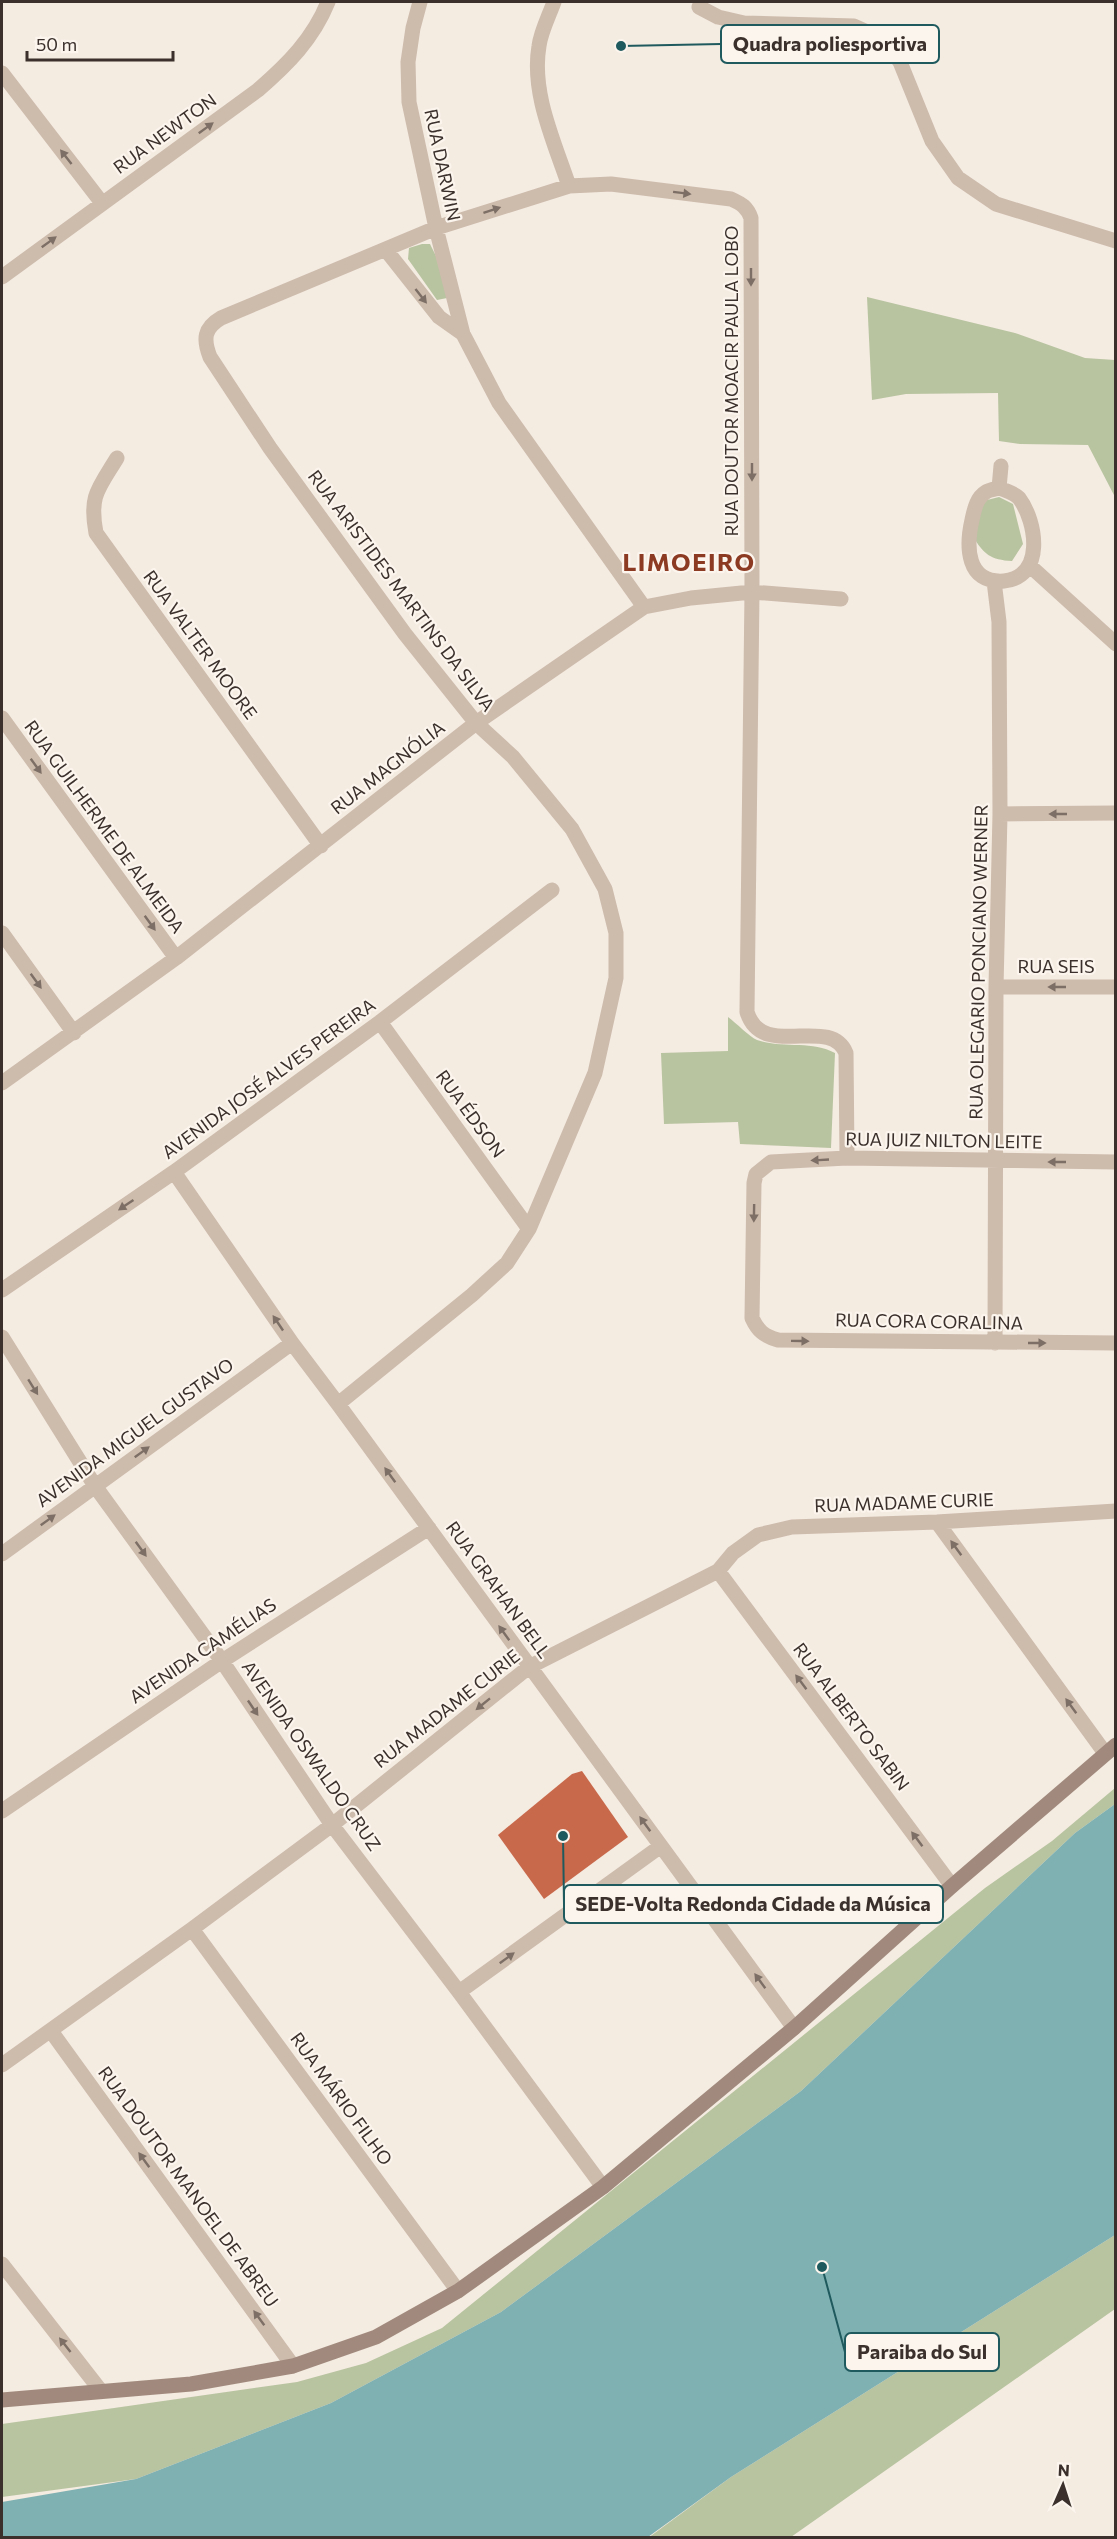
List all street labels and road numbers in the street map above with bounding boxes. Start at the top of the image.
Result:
street label: RUA NEWTON [109,88,220,178]
street label: RUA DARWIN [420,107,466,223]
street label: RUA DOUTOR MOACIR PAULA LOBO [720,226,742,536]
street label: RUA ARISTIDES MARTINS DA SILVA [304,465,500,715]
street label: RUA VALTER MOORE [139,566,262,723]
street label: RUA GUILHERME DE ALMEIDA [20,716,189,937]
street label: RUA MAGNÓLIA [326,716,449,819]
street label: RUA OLEGARIO PONCIANO WERNER [964,804,992,1120]
street label: RUA SEIS [1017,955,1095,977]
street label: AVENIDA JOSÉ ALVES PEREIRA [157,993,379,1163]
street label: RUA ÉDSON [432,1065,510,1162]
street label: RUA JUIZ NILTON LEITE [845,1127,1043,1153]
street label: RUA CORA CORALINA [835,1308,1023,1334]
street label: AVENIDA MIGUEL GUSTAVO [31,1353,237,1511]
street label: RUA MADAME CURIE [814,1488,994,1516]
street label: RUA GRAHAN BELL [442,1517,556,1662]
street label: AVENIDA CAMÉLIAS [125,1593,280,1707]
street label: RUA ALBERTO SABIN [789,1638,915,1795]
street label: RUA MADAME CURIE [369,1644,524,1772]
street label: AVENIDA OSWALDO CRUZ [238,1656,386,1855]
street label: RUA MÁRIO FILHO [286,2028,397,2169]
street label: RUA DOUTOR MANOEL DE ABREU [94,2062,284,2311]

